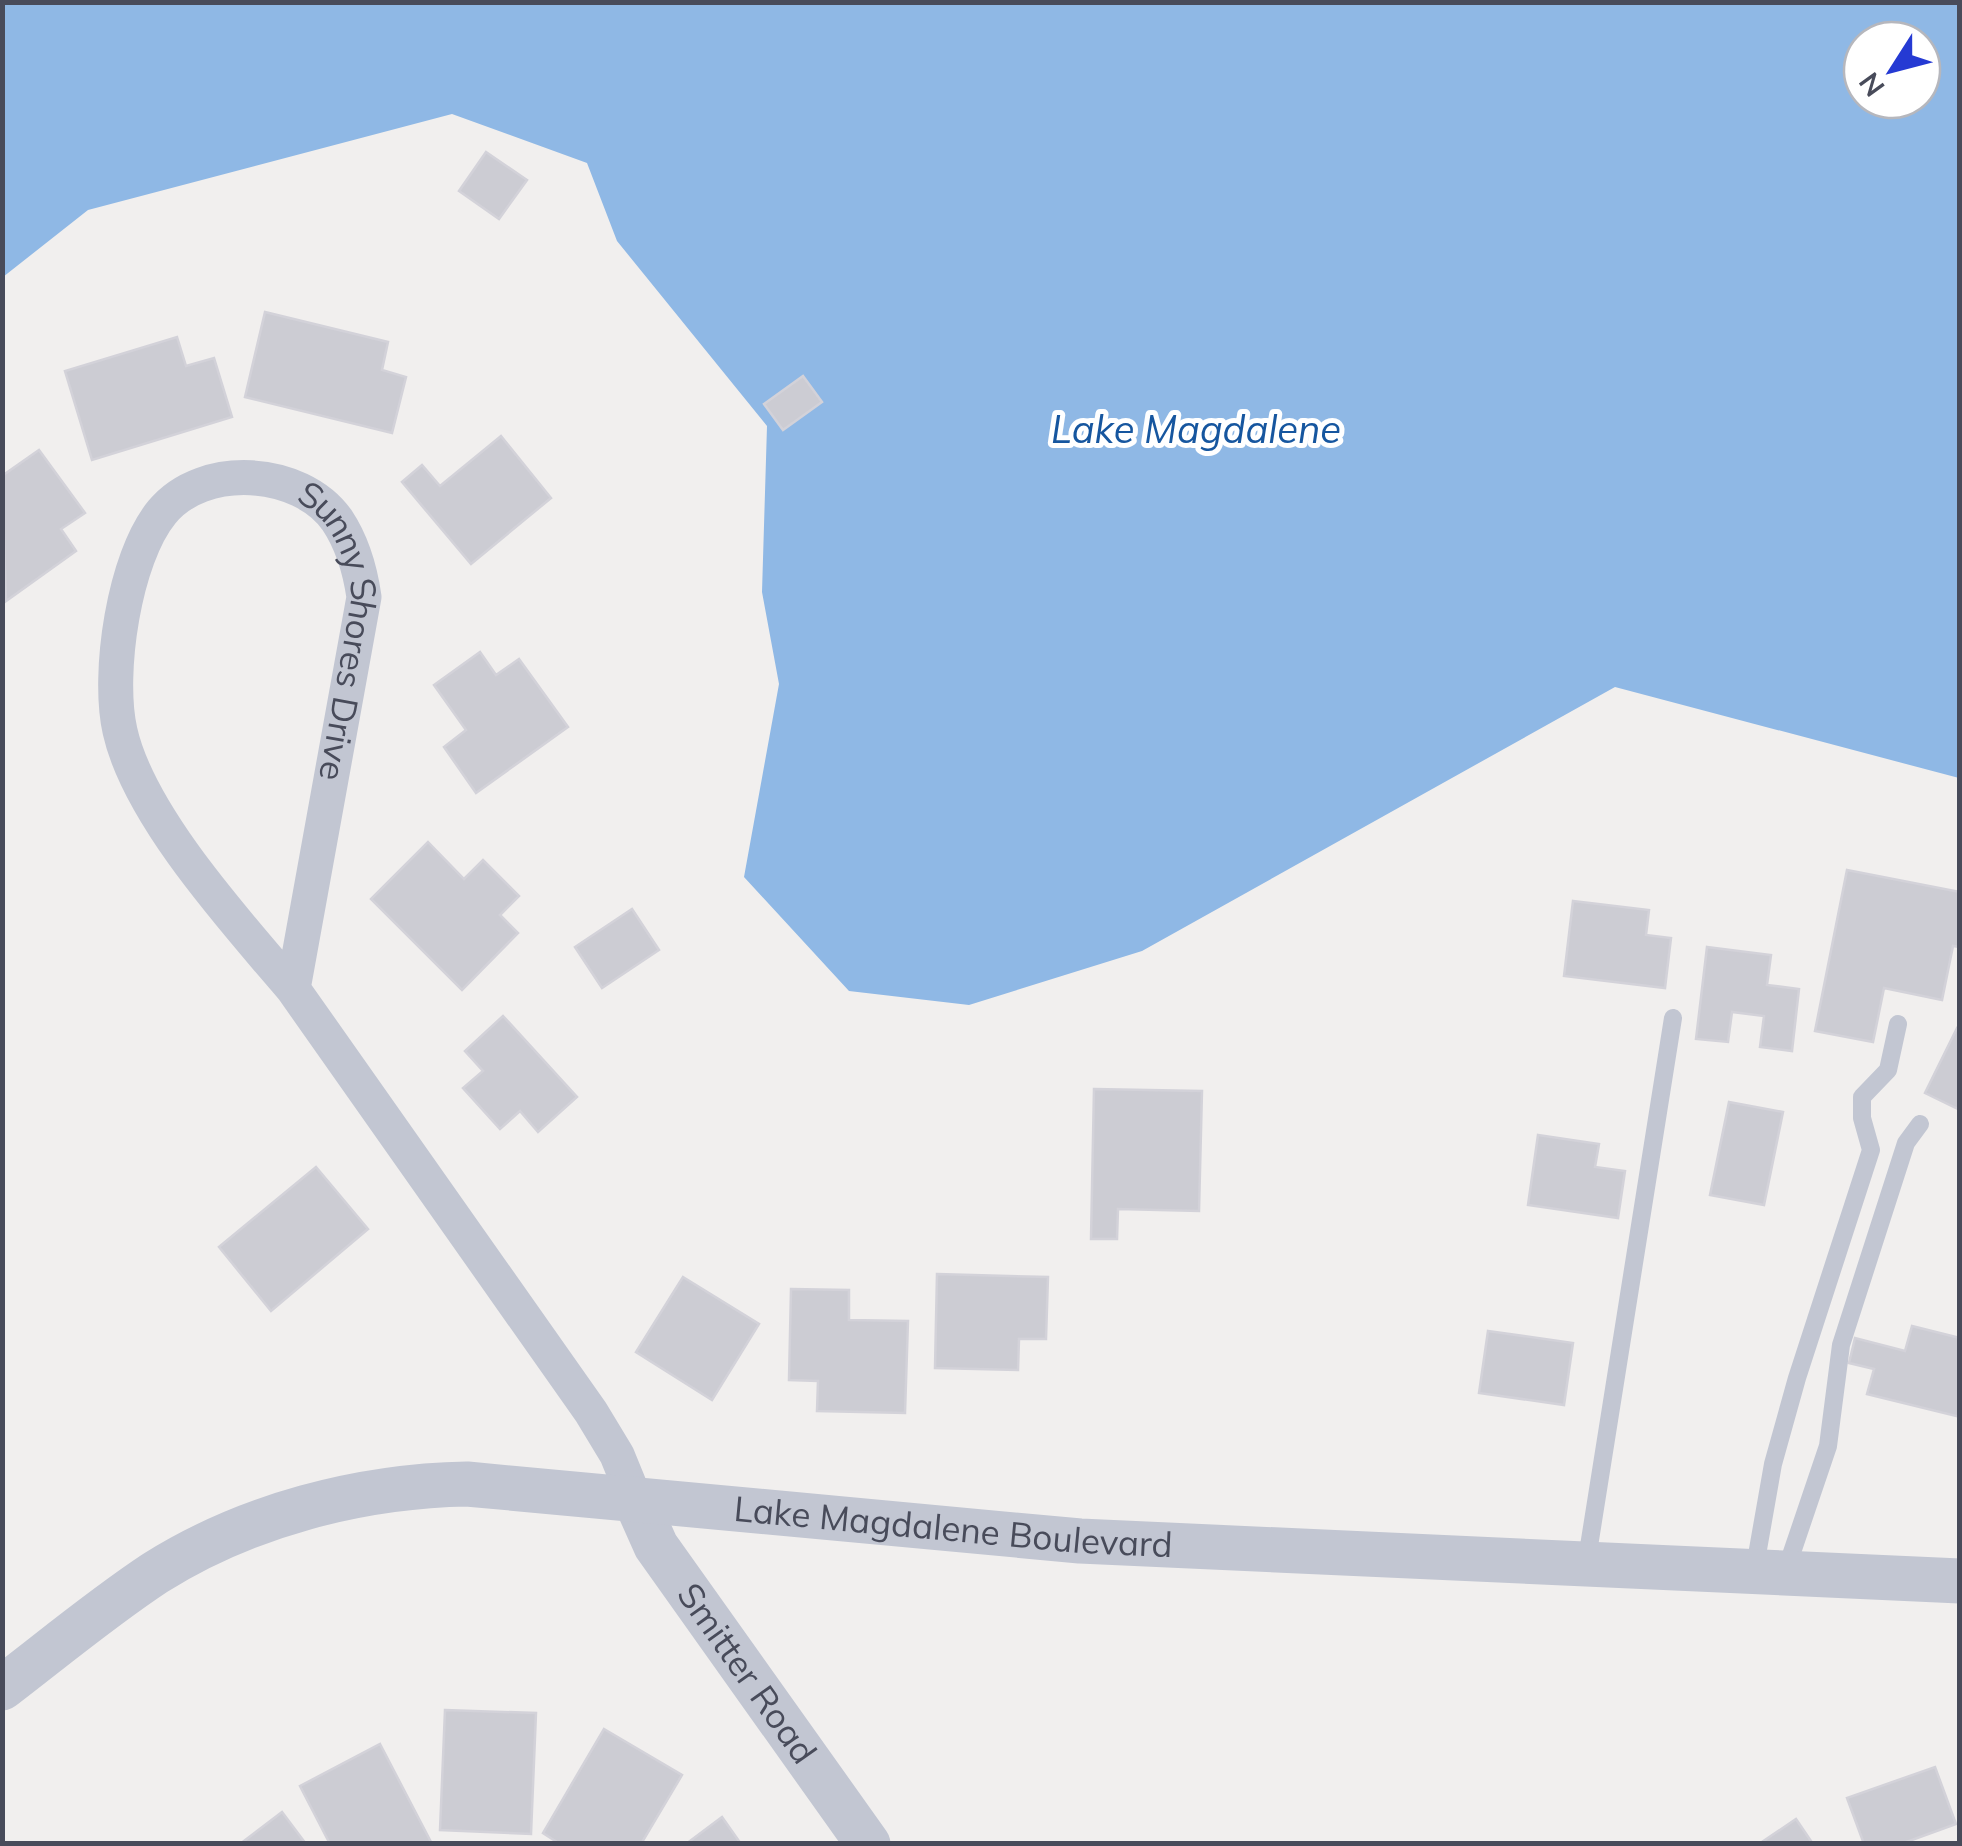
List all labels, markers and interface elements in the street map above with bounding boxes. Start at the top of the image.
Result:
north arrow [1842,20,1942,120]
text: N [1851,66,1892,104]
water label: Lake Magdalene [1051,405,1341,453]
street label: Sunny Shores Drive [290,470,387,785]
street label: Lake Magdalene Boulevard [732,1486,1174,1566]
street label: Smitter Road [668,1574,827,1772]

